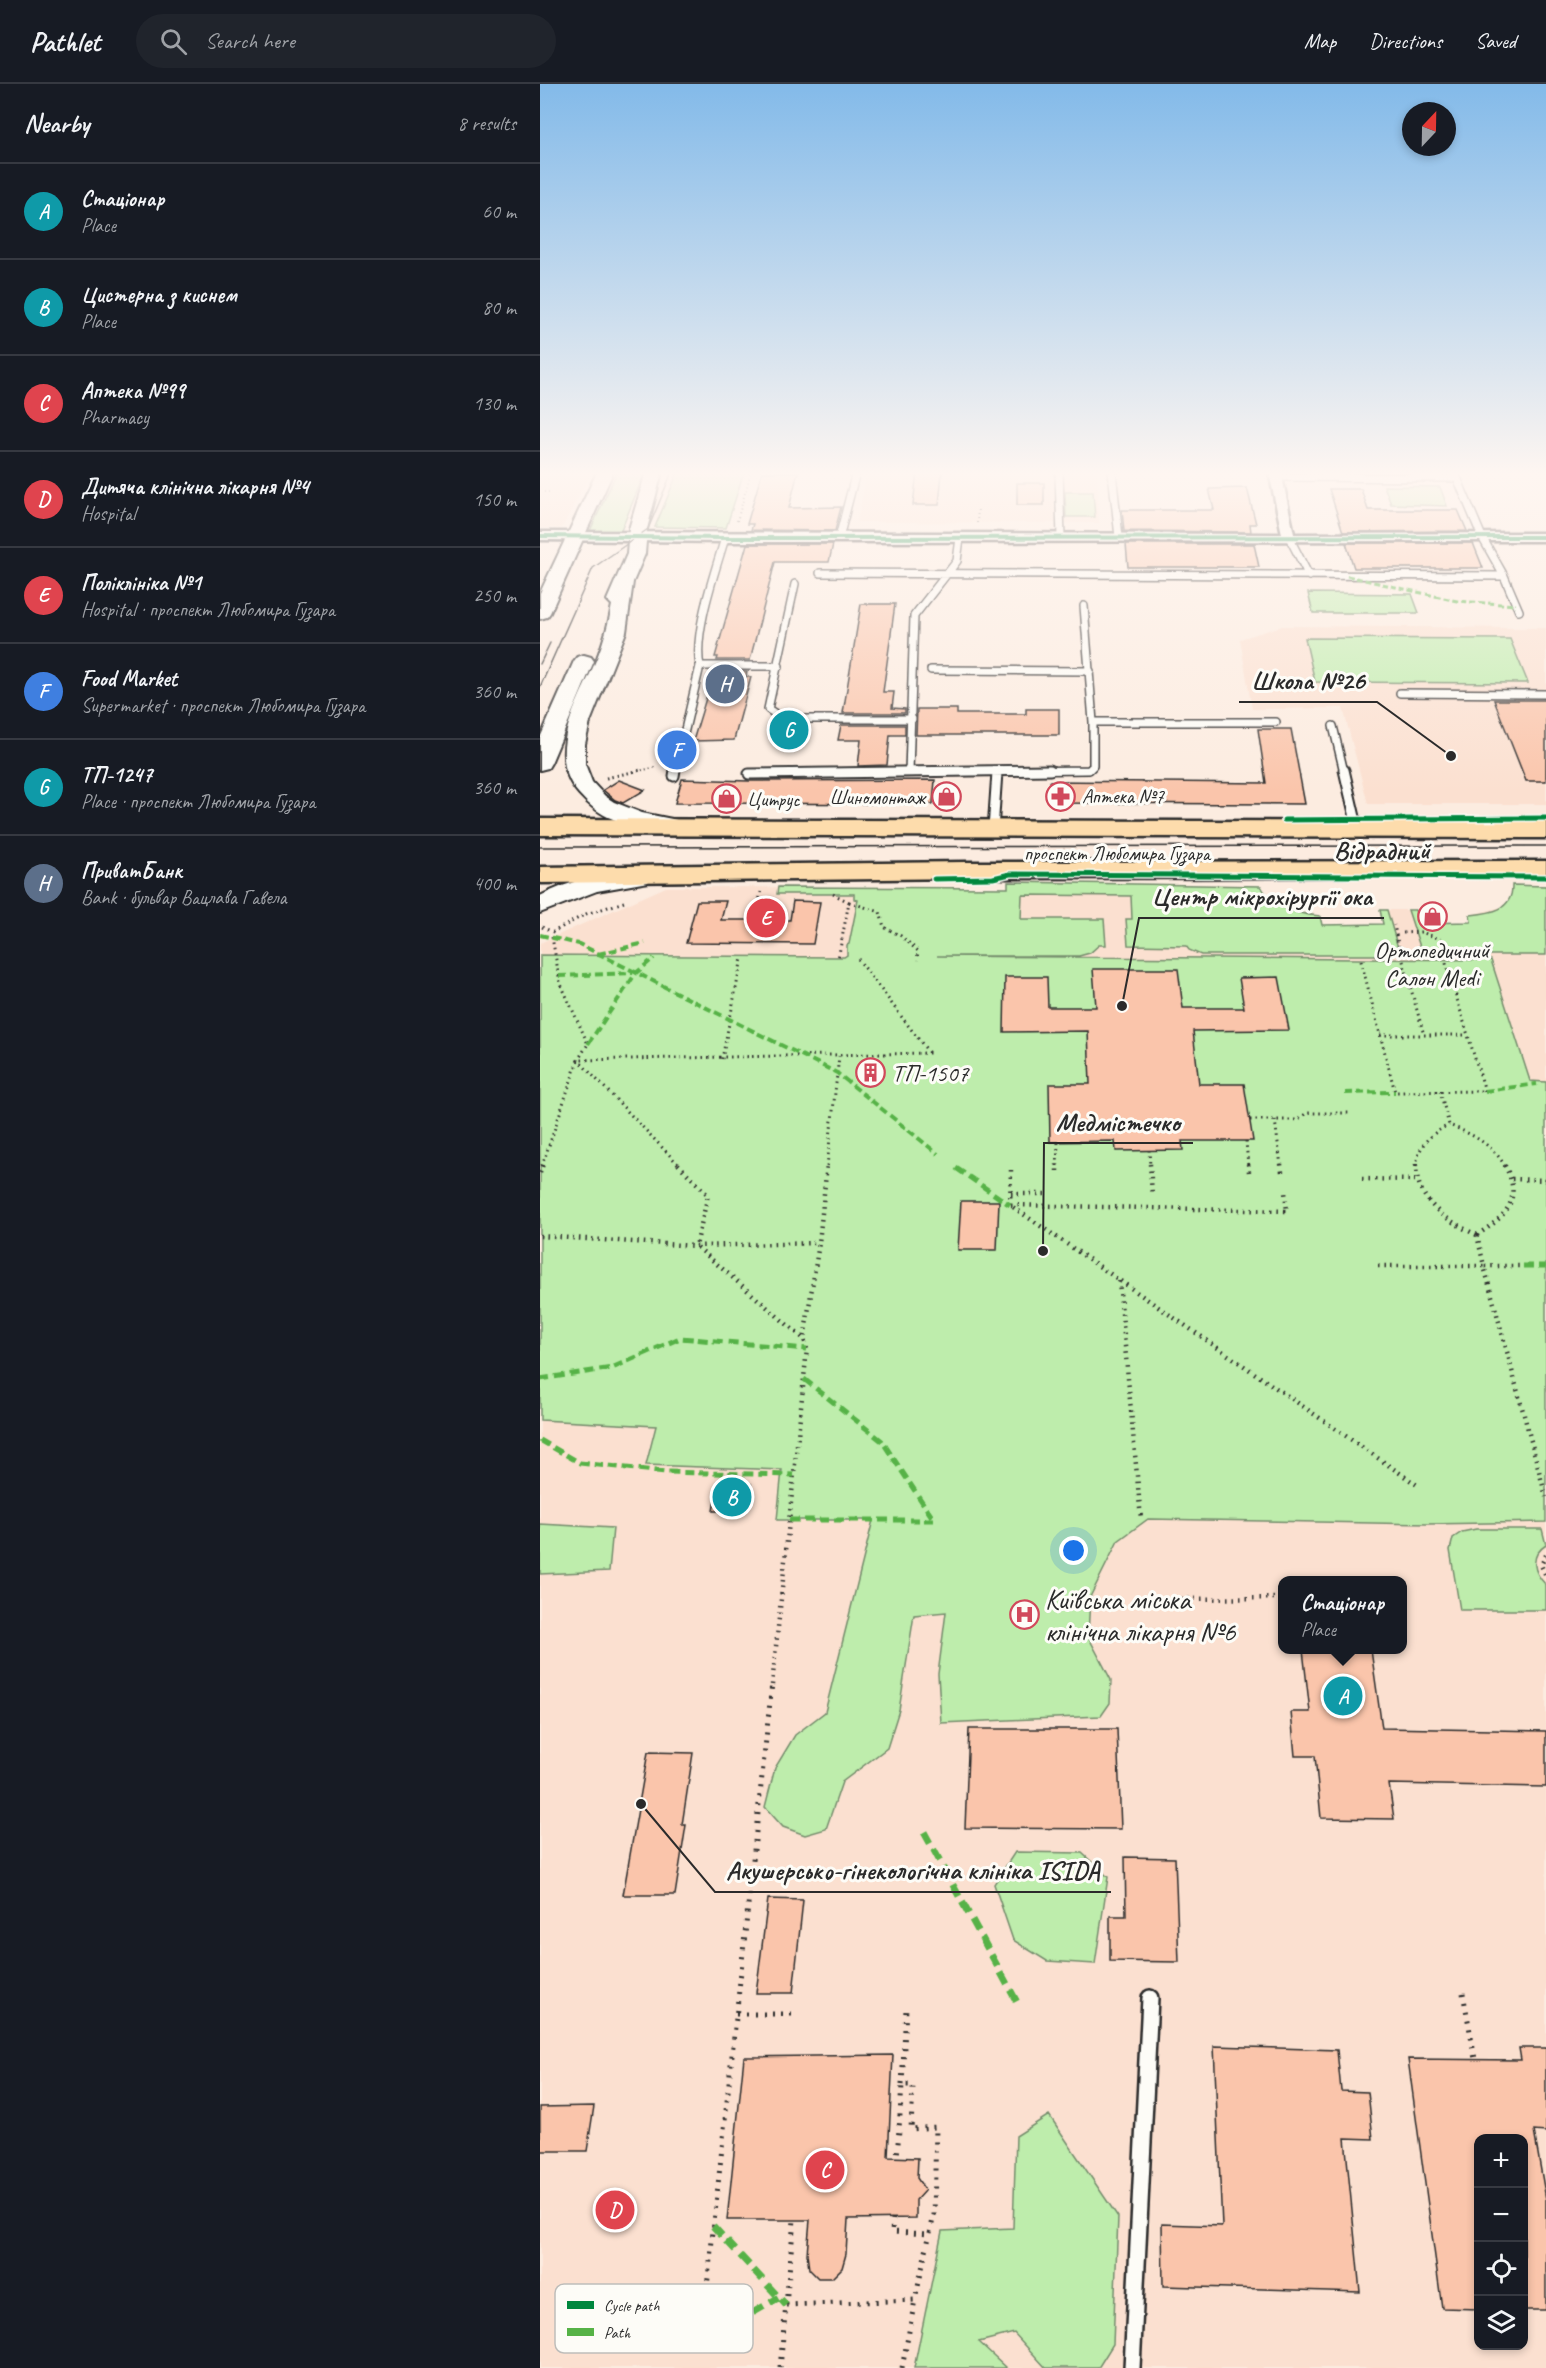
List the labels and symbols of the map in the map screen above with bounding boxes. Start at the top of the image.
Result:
north arrow [1402,102,1456,156]
callout: Школа №26 [1239,658,1377,702]
pin: H [706,662,744,706]
text: Школа №26 [1251,664,1367,697]
pin: G [770,708,808,752]
pin: F [658,728,696,772]
pharmacy icon: Аптека №7 [1045,780,1077,812]
shop icon: Шиномонтаж [930,781,962,813]
shop icon: Цитрус [710,783,742,815]
place label: Аптека №7 [1082,784,1165,809]
place label: Шиномонтаж [829,785,927,810]
place label: Цитрус [747,787,800,812]
district label: Відрадний [1334,834,1432,867]
street label: проспект Любомира Гузара [1024,841,1212,867]
callout: Центр мікрохірургії ока [1139,874,1384,918]
text: Центр мікрохірургії ока [1152,880,1374,913]
pin: E [746,896,786,940]
shop icon: Ортопедичний Салон Medi [1416,901,1448,933]
place label: Ортопедичний Салон Medi [1374,935,1491,993]
building icon: ТП-1507 [855,1057,887,1089]
place label: ТП-1507 [892,1058,970,1088]
callout: Медмістечко [1044,1099,1193,1143]
text: Медмістечко [1056,1106,1183,1139]
pin: B [712,1474,752,1520]
your location [1059,1536,1088,1565]
place label: Київська міська клінічна лікарня №6 [1045,1582,1237,1649]
hospital icon: Київська міська клінічна лікарня №6 [1008,1599,1040,1631]
pin: A [1324,1674,1362,1718]
callout: Акушерсько-гінекологічна клініка ISIDA [715,1848,1111,1892]
text: Акушерсько-гінекологічна клініка ISIDA [726,1854,1102,1887]
pin: C [806,2148,844,2192]
pin: D [596,2188,634,2232]
legend [555,2284,753,2353]
text: Cycle path [604,2296,660,2316]
text: Path [604,2323,631,2343]

